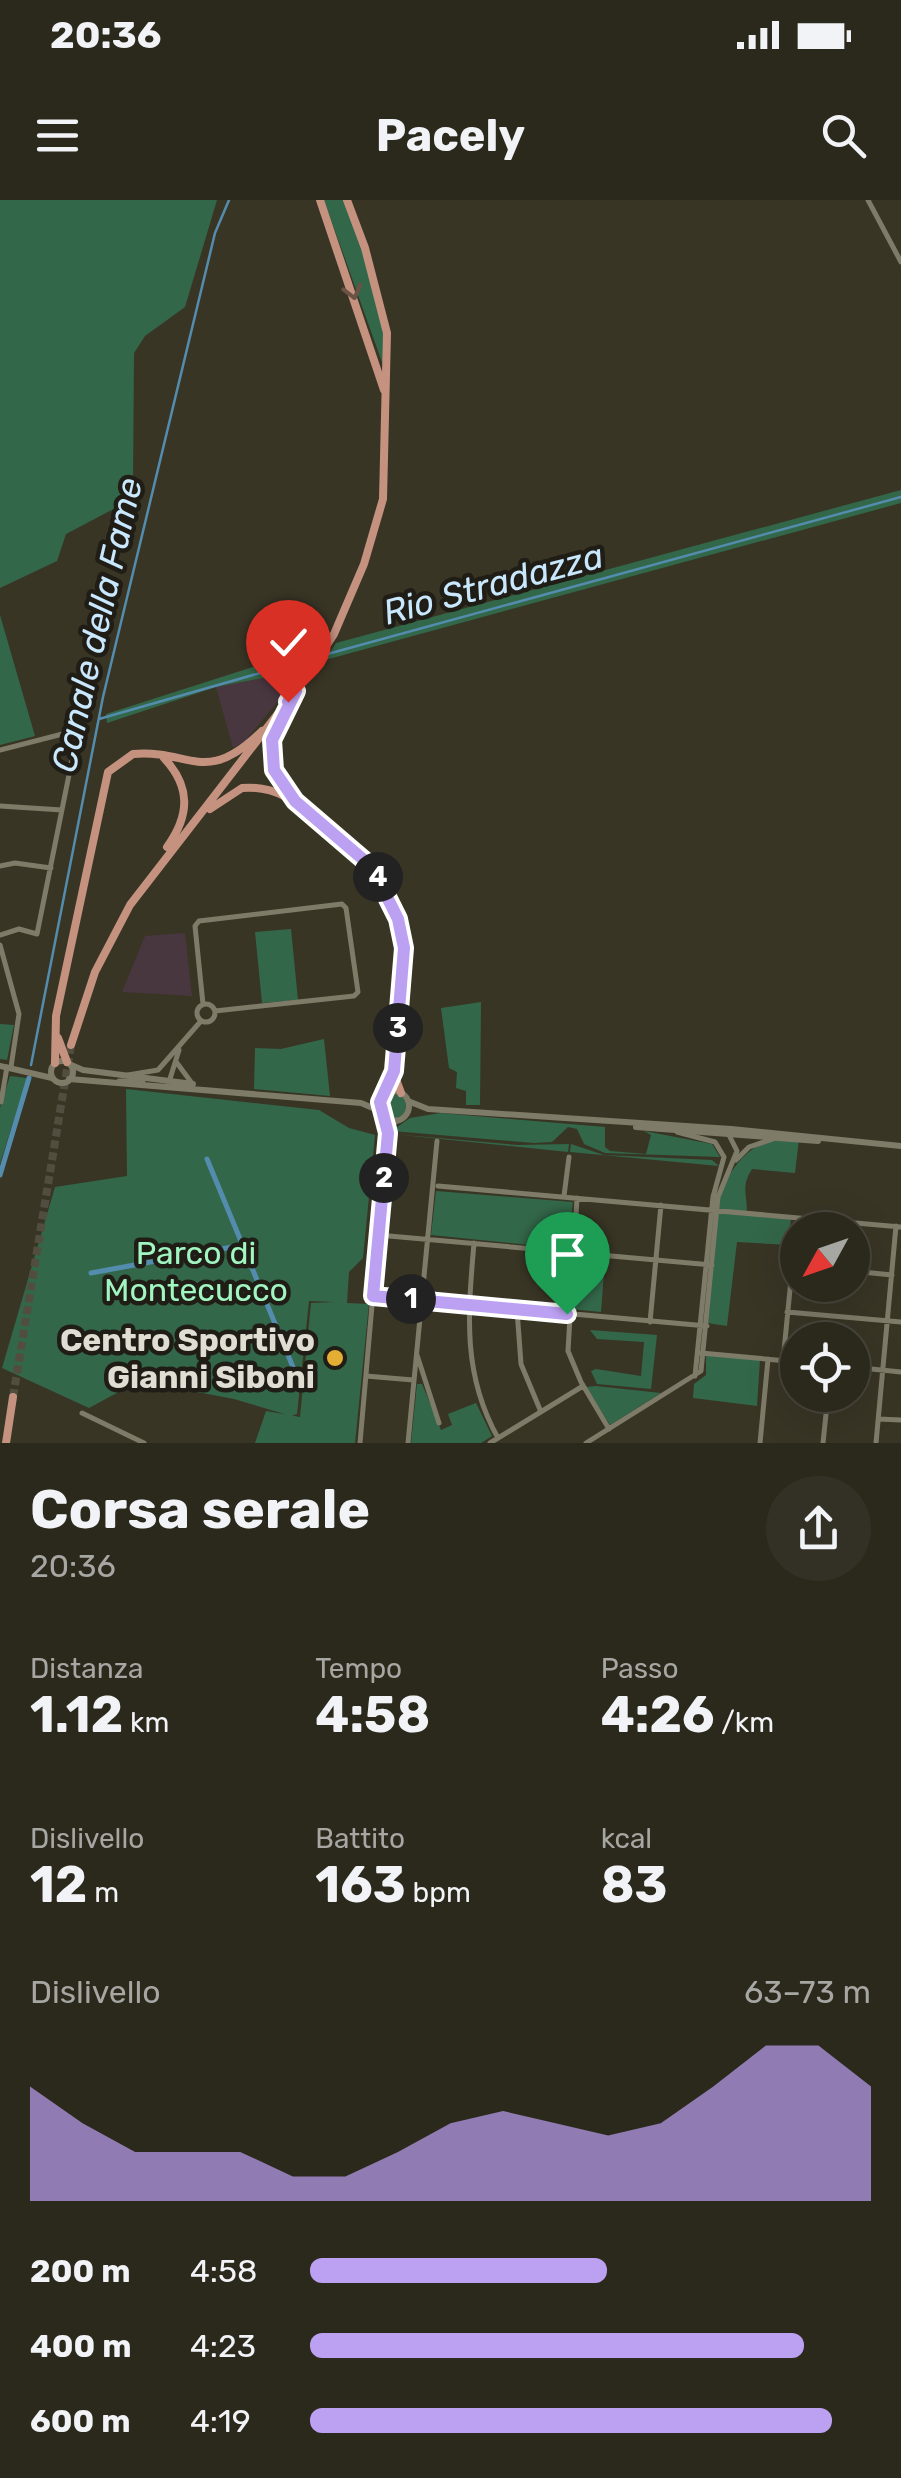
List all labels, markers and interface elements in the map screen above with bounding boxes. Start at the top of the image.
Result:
text: 20:36 [50,12,161,58]
icon: menu [30,108,85,163]
icon: search [816,108,871,163]
text: Pacely [376,109,525,162]
one-way arrow [341,283,362,300]
water label: Canale della Fame [43,474,151,776]
water label: Rio Stradazza [378,534,608,634]
pin [246,600,331,703]
icon: check [261,615,316,670]
pin: 4 [353,852,403,902]
text: 4 [368,860,388,893]
pin: 3 [373,1003,423,1053]
text: 3 [389,1011,407,1044]
pin: 2 [359,1153,409,1203]
text: 2 [375,1161,393,1194]
pin [525,1212,610,1315]
north arrow [780,1212,870,1302]
map controls [780,1212,870,1412]
icon: arrive [540,1227,595,1282]
park label: Parco di Montecucco [104,1234,288,1309]
pin: 1 [386,1274,436,1324]
text: 1 [404,1282,418,1315]
place label: Centro Sportivo Gianni Siboni [60,1321,315,1396]
button: locate [780,1322,870,1412]
marker: Centro Sportivo Gianni Siboni [324,1347,346,1369]
button: share [766,1476,871,1581]
text: Corsa serale [30,1477,370,1542]
text: 20:36 [30,1547,116,1585]
text: Distanza [30,1652,143,1685]
text: Tempo [315,1652,402,1685]
text: Passo [601,1652,678,1685]
text: 1.12 [30,1685,123,1745]
text: 4:58 [315,1685,430,1745]
text: 4:26 [601,1685,714,1745]
text: km [123,1706,169,1739]
text: /km [714,1706,774,1739]
text: Dislivello [30,1822,144,1855]
text: Battito [315,1822,405,1855]
text: kcal [601,1822,652,1855]
text: 12 [30,1855,87,1915]
text: 163 [315,1855,406,1915]
text: 83 [601,1855,667,1915]
text: m [87,1876,119,1909]
text: bpm [406,1876,471,1909]
text: Dislivello [30,1973,161,2011]
text: 63–73 m [744,1973,871,2011]
text: 200 m [30,2252,130,2290]
text: 4:58 [190,2252,257,2290]
text: 400 m [30,2327,132,2365]
text: 4:23 [190,2327,256,2365]
text: 600 m [30,2402,130,2440]
text: 4:19 [190,2402,251,2440]

